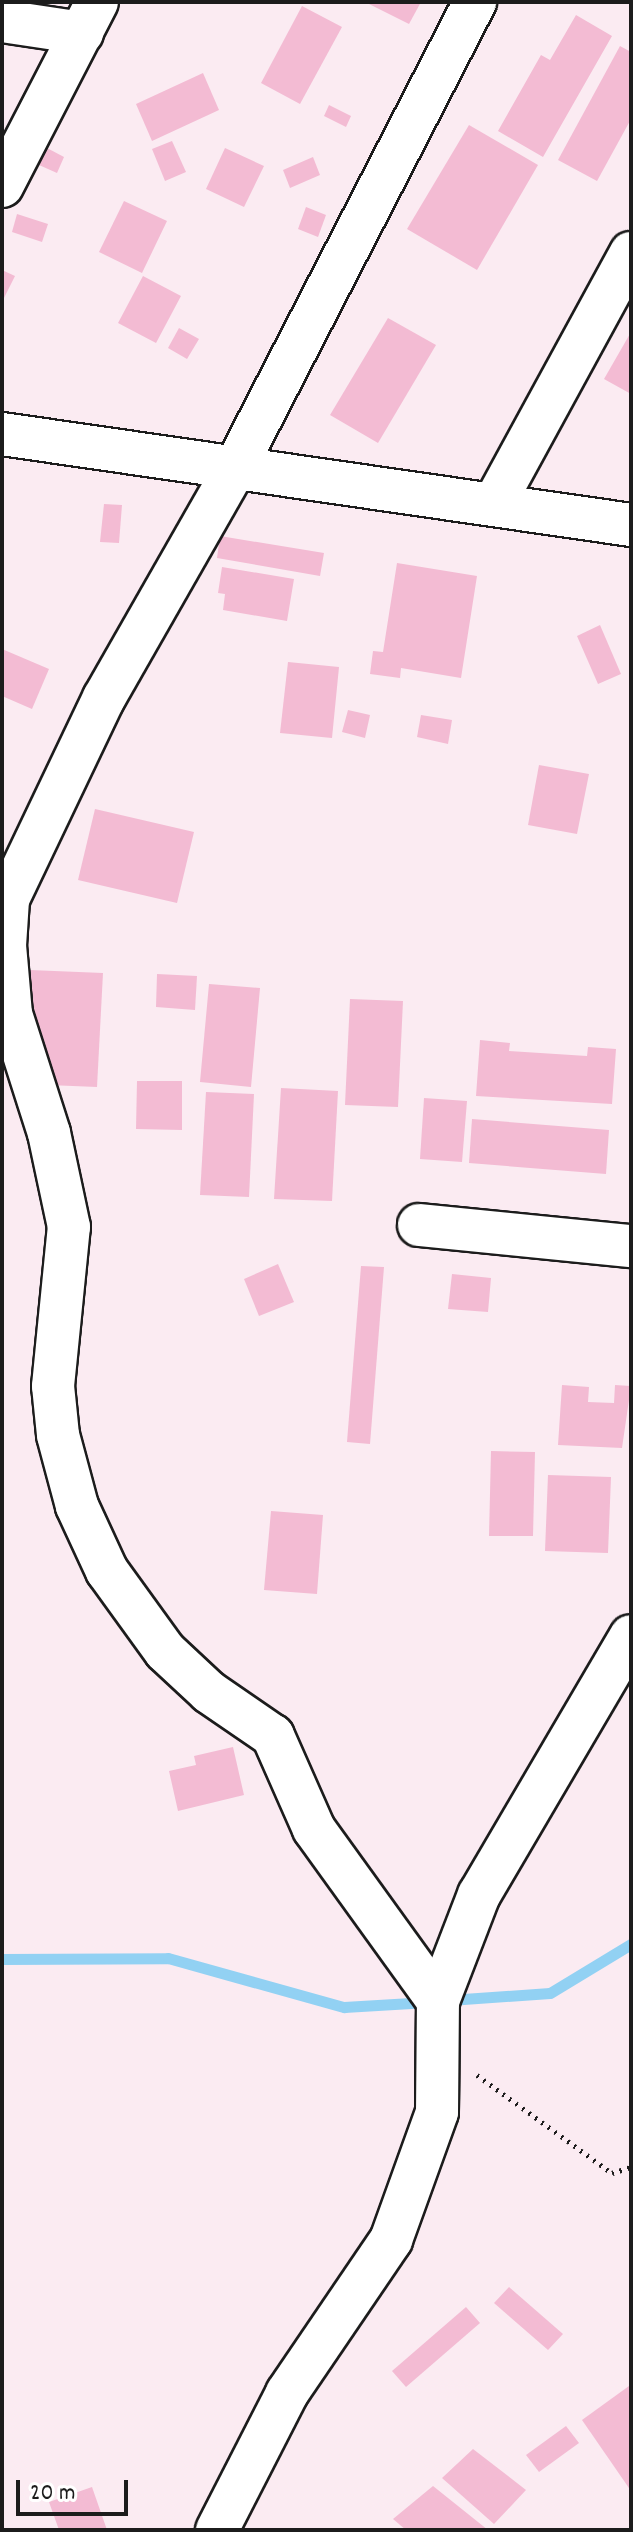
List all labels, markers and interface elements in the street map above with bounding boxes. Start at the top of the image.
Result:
scale bar [20,2464,132,2514]
text: 20 m [30,2477,76,2511]

